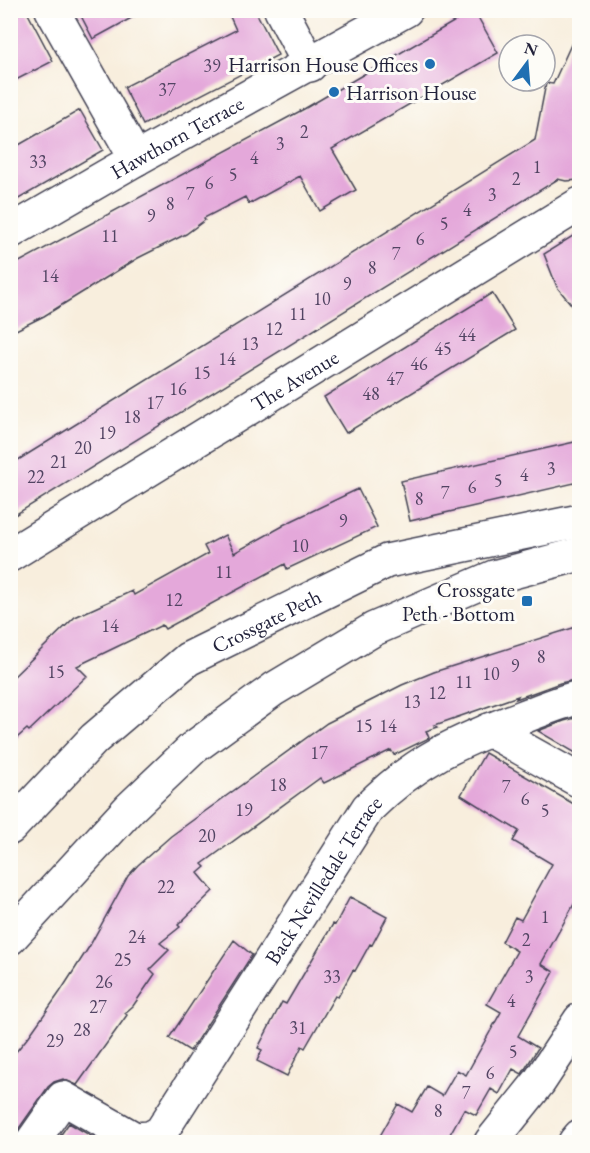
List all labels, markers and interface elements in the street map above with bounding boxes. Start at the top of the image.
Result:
north arrow [497,33,557,93]
text: N [522,37,540,61]
place label: Harrison House Offices [228,51,418,78]
house number: 39 [203,54,221,77]
marker: Harrison House Offices [423,57,437,71]
house number: 37 [158,78,176,101]
place label: Harrison House [346,79,476,106]
marker: Harrison House [327,85,341,99]
street label: Hawthorn Terrace [105,89,248,185]
house number: 2 [300,120,309,143]
house number: 3 [276,132,284,155]
house number: 4 [250,146,259,169]
house number: 33 [29,150,47,173]
house number: 1 [533,155,541,178]
house number: 5 [229,163,237,186]
house number: 2 [512,167,521,190]
house number: 6 [205,171,214,194]
house number: 7 [186,182,195,205]
house number: 3 [488,183,496,206]
house number: 8 [166,192,174,215]
house number: 4 [463,198,472,221]
house number: 9 [147,204,156,227]
house number: 5 [440,212,448,235]
house number: 11 [101,224,119,247]
house number: 6 [416,227,425,250]
house number: 7 [392,242,401,265]
house number: 8 [368,256,376,279]
house number: 14 [41,264,59,287]
house number: 9 [343,272,352,295]
house number: 10 [313,287,331,310]
house number: 11 [289,302,307,325]
house number: 12 [265,317,283,340]
house number: 44 [458,323,476,346]
house number: 13 [241,332,259,355]
house number: 45 [434,337,452,360]
street label: The Avenue [246,343,343,417]
house number: 14 [218,347,236,370]
house number: 46 [410,352,428,375]
house number: 15 [193,361,211,384]
house number: 47 [386,367,404,390]
house number: 16 [169,377,187,400]
house number: 48 [362,382,380,405]
house number: 17 [146,391,164,414]
house number: 18 [123,405,141,428]
house number: 19 [98,421,116,444]
house number: 20 [74,436,92,459]
house number: 21 [50,450,68,473]
house number: 3 [547,457,555,480]
house number: 4 [520,463,529,486]
house number: 22 [27,465,45,488]
house number: 5 [494,469,502,492]
house number: 6 [468,475,477,498]
house number: 7 [441,481,450,504]
house number: 8 [415,487,423,510]
house number: 9 [339,509,348,532]
house number: 10 [291,534,309,557]
house number: 11 [215,560,233,583]
place label: Crossgate Peth - Bottom [402,576,515,627]
street label: Crossgate Peth [207,582,326,659]
house number: 12 [165,588,183,611]
marker: Crossgate Peth - Bottom [520,594,534,608]
house number: 14 [101,614,119,637]
house number: 8 [537,645,545,668]
house number: 9 [511,654,520,677]
house number: 15 [47,660,65,683]
house number: 10 [482,662,500,685]
house number: 11 [455,670,473,693]
house number: 12 [428,681,446,704]
house number: 13 [403,690,421,713]
house number: 15 [355,714,373,737]
house number: 14 [379,714,397,737]
house number: 17 [310,741,328,764]
house number: 18 [269,773,287,796]
house number: 7 [502,775,511,798]
house number: 6 [521,787,530,810]
street label: Back Nevilledale Terrace [258,789,387,969]
house number: 19 [235,798,253,821]
house number: 5 [541,799,549,822]
house number: 20 [198,824,216,847]
house number: 22 [157,875,175,898]
house number: 1 [541,905,549,928]
house number: 24 [128,925,146,948]
house number: 2 [522,928,531,951]
house number: 25 [114,948,132,971]
house number: 33 [323,965,341,988]
house number: 3 [525,965,533,988]
house number: 26 [95,970,113,993]
house number: 4 [507,989,516,1012]
house number: 27 [89,995,107,1018]
house number: 31 [289,1016,307,1039]
house number: 28 [73,1018,91,1041]
house number: 29 [46,1029,64,1052]
house number: 5 [509,1040,517,1063]
house number: 6 [486,1061,495,1084]
house number: 7 [462,1081,471,1104]
house number: 8 [434,1099,442,1122]

